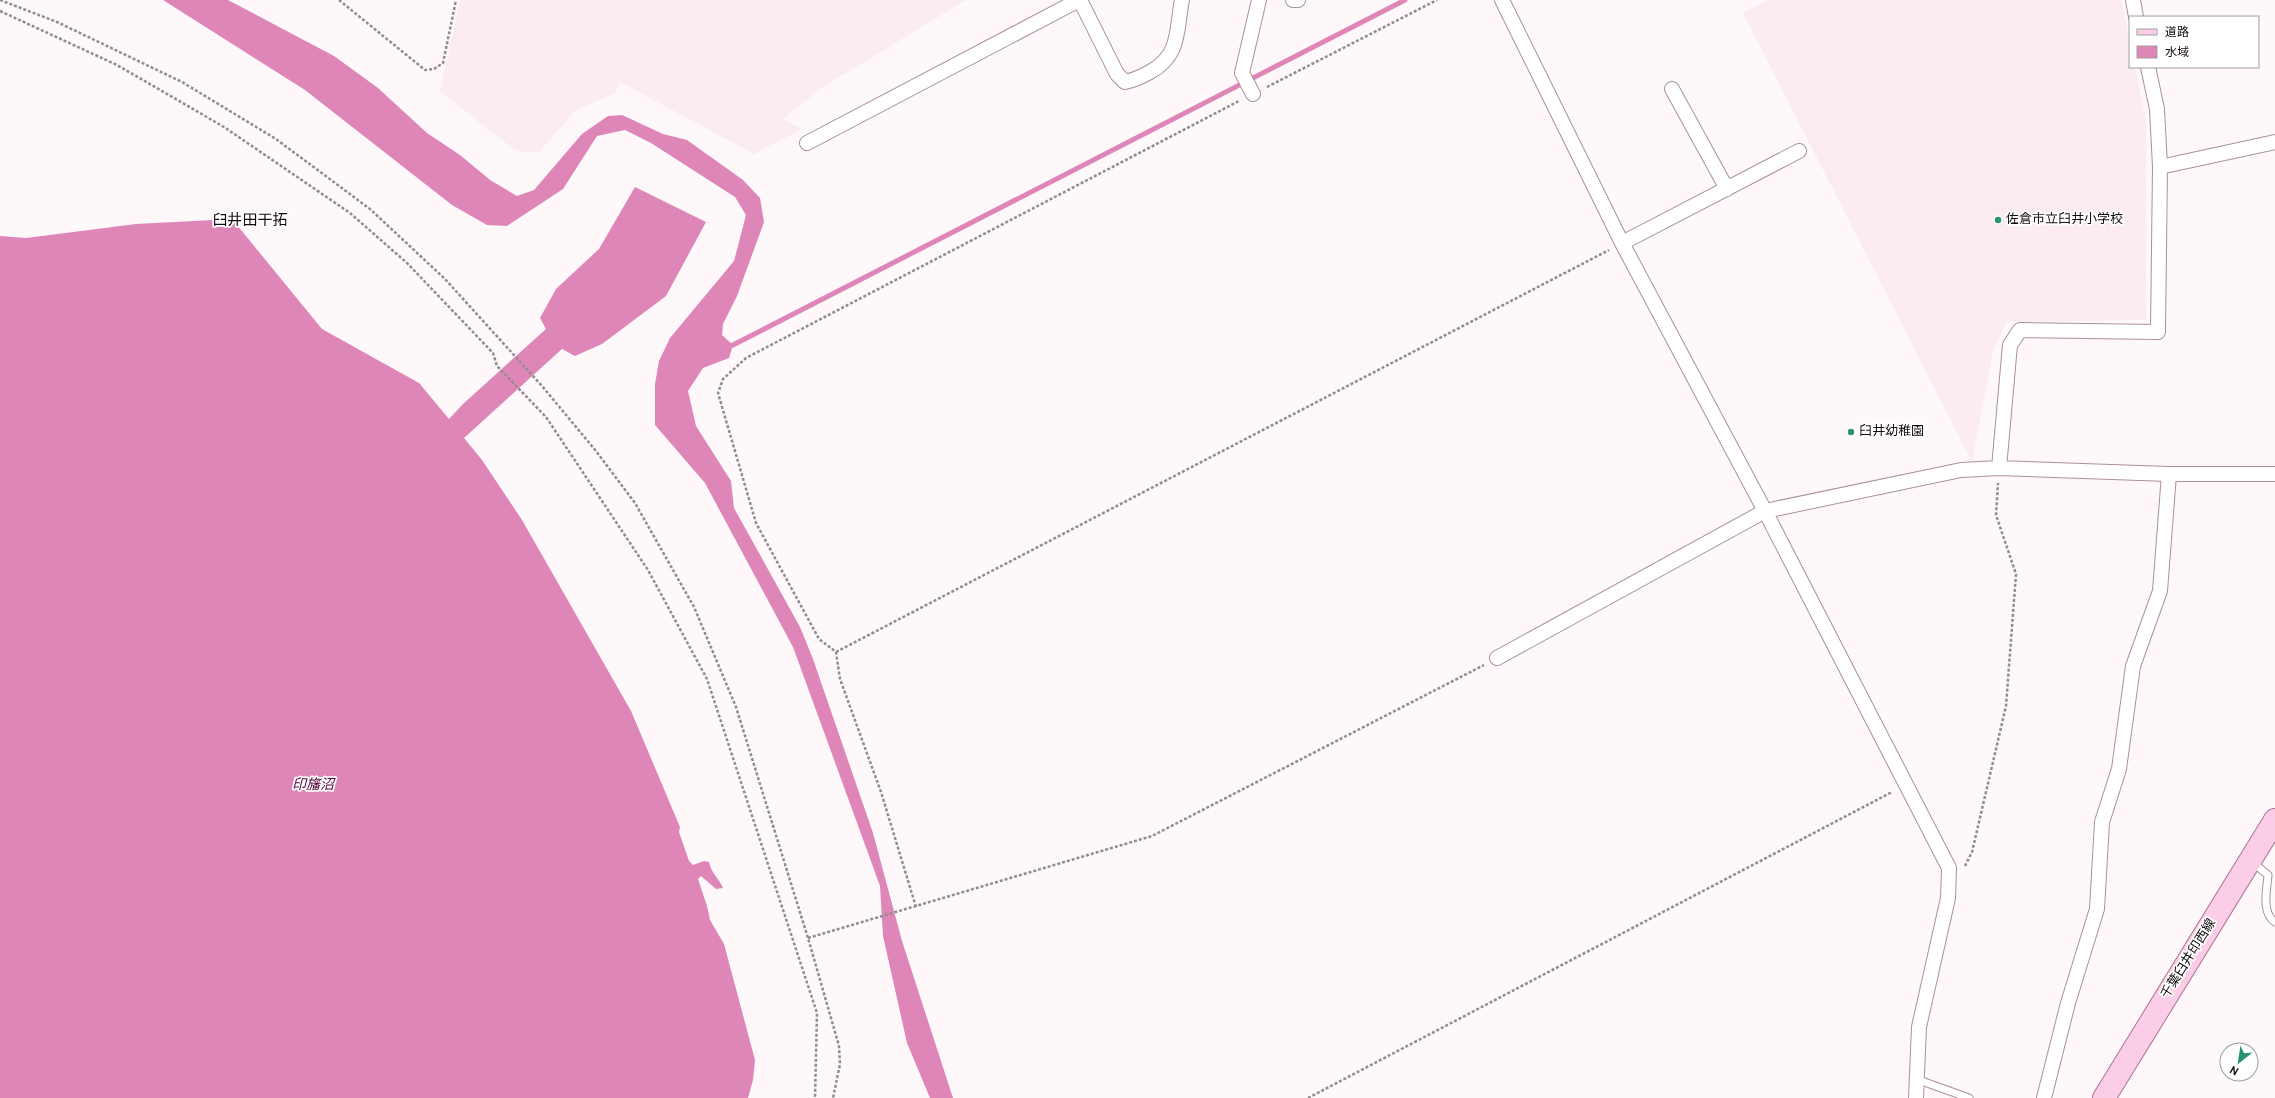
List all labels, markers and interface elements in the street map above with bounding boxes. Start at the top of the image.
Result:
legend [2129,16,2259,68]
text: 道路 [2165,25,2189,41]
text: 水域 [2165,45,2189,61]
district label: 臼井田干拓 [212,211,288,231]
place label: 佐倉市立臼井小学校 [2006,211,2123,228]
marker: 佐倉市立臼井小学校 [1993,215,2003,225]
place label: 臼井幼稚園 [1859,423,1924,440]
marker: 臼井幼稚園 [1846,427,1856,437]
water label: 印旛沼 [292,777,336,794]
street label: 千葉臼井印西線 [2157,916,2220,1002]
north arrow [2219,1042,2259,1082]
text: N [2228,1062,2241,1078]

